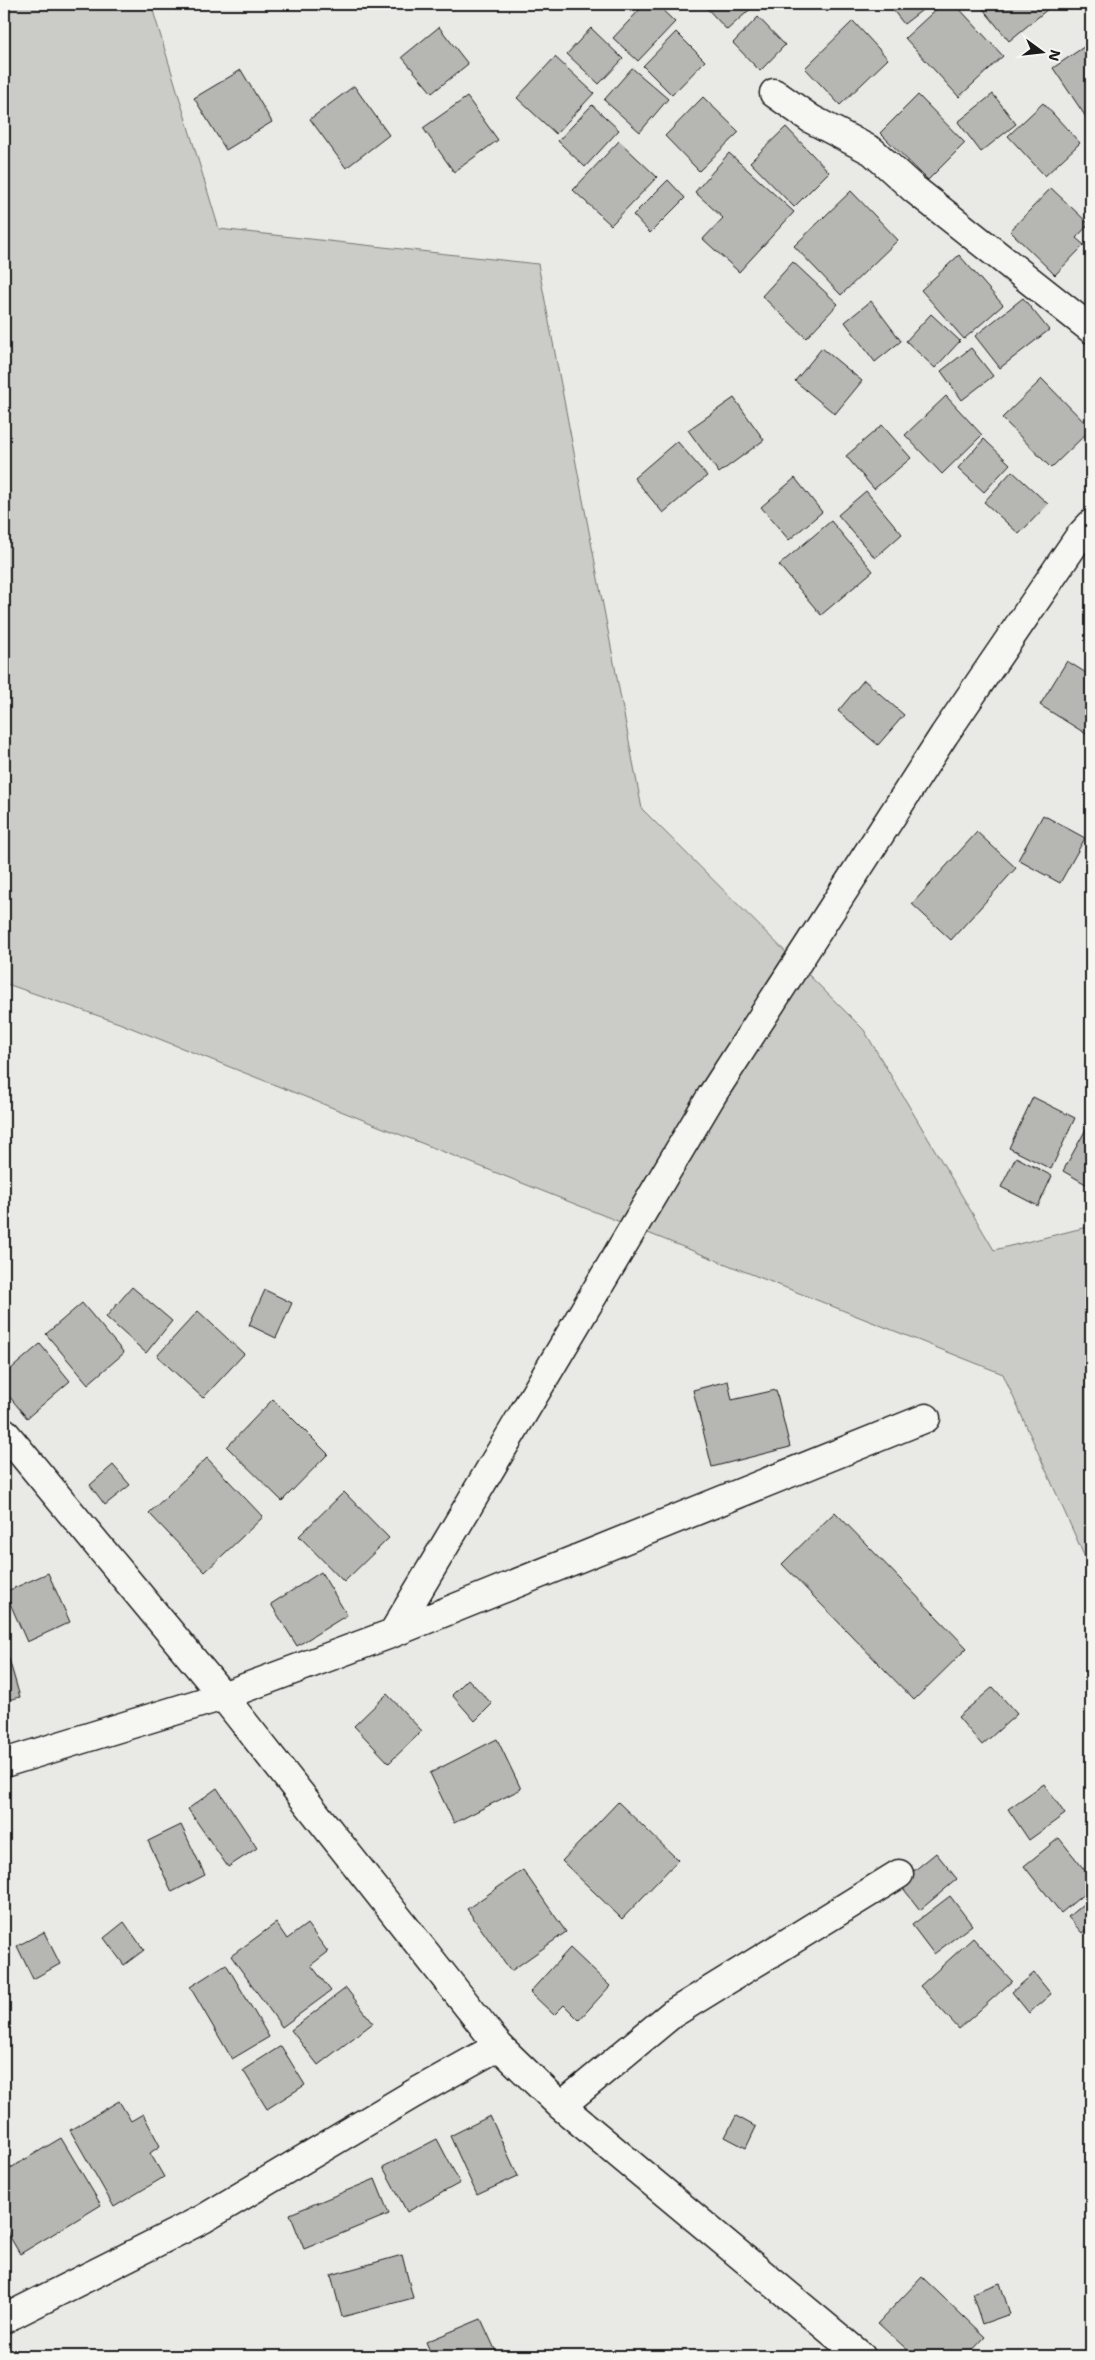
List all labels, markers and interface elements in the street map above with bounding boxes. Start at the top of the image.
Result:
north arrow [1018,28,1068,78]
text: N [1044,48,1065,63]

